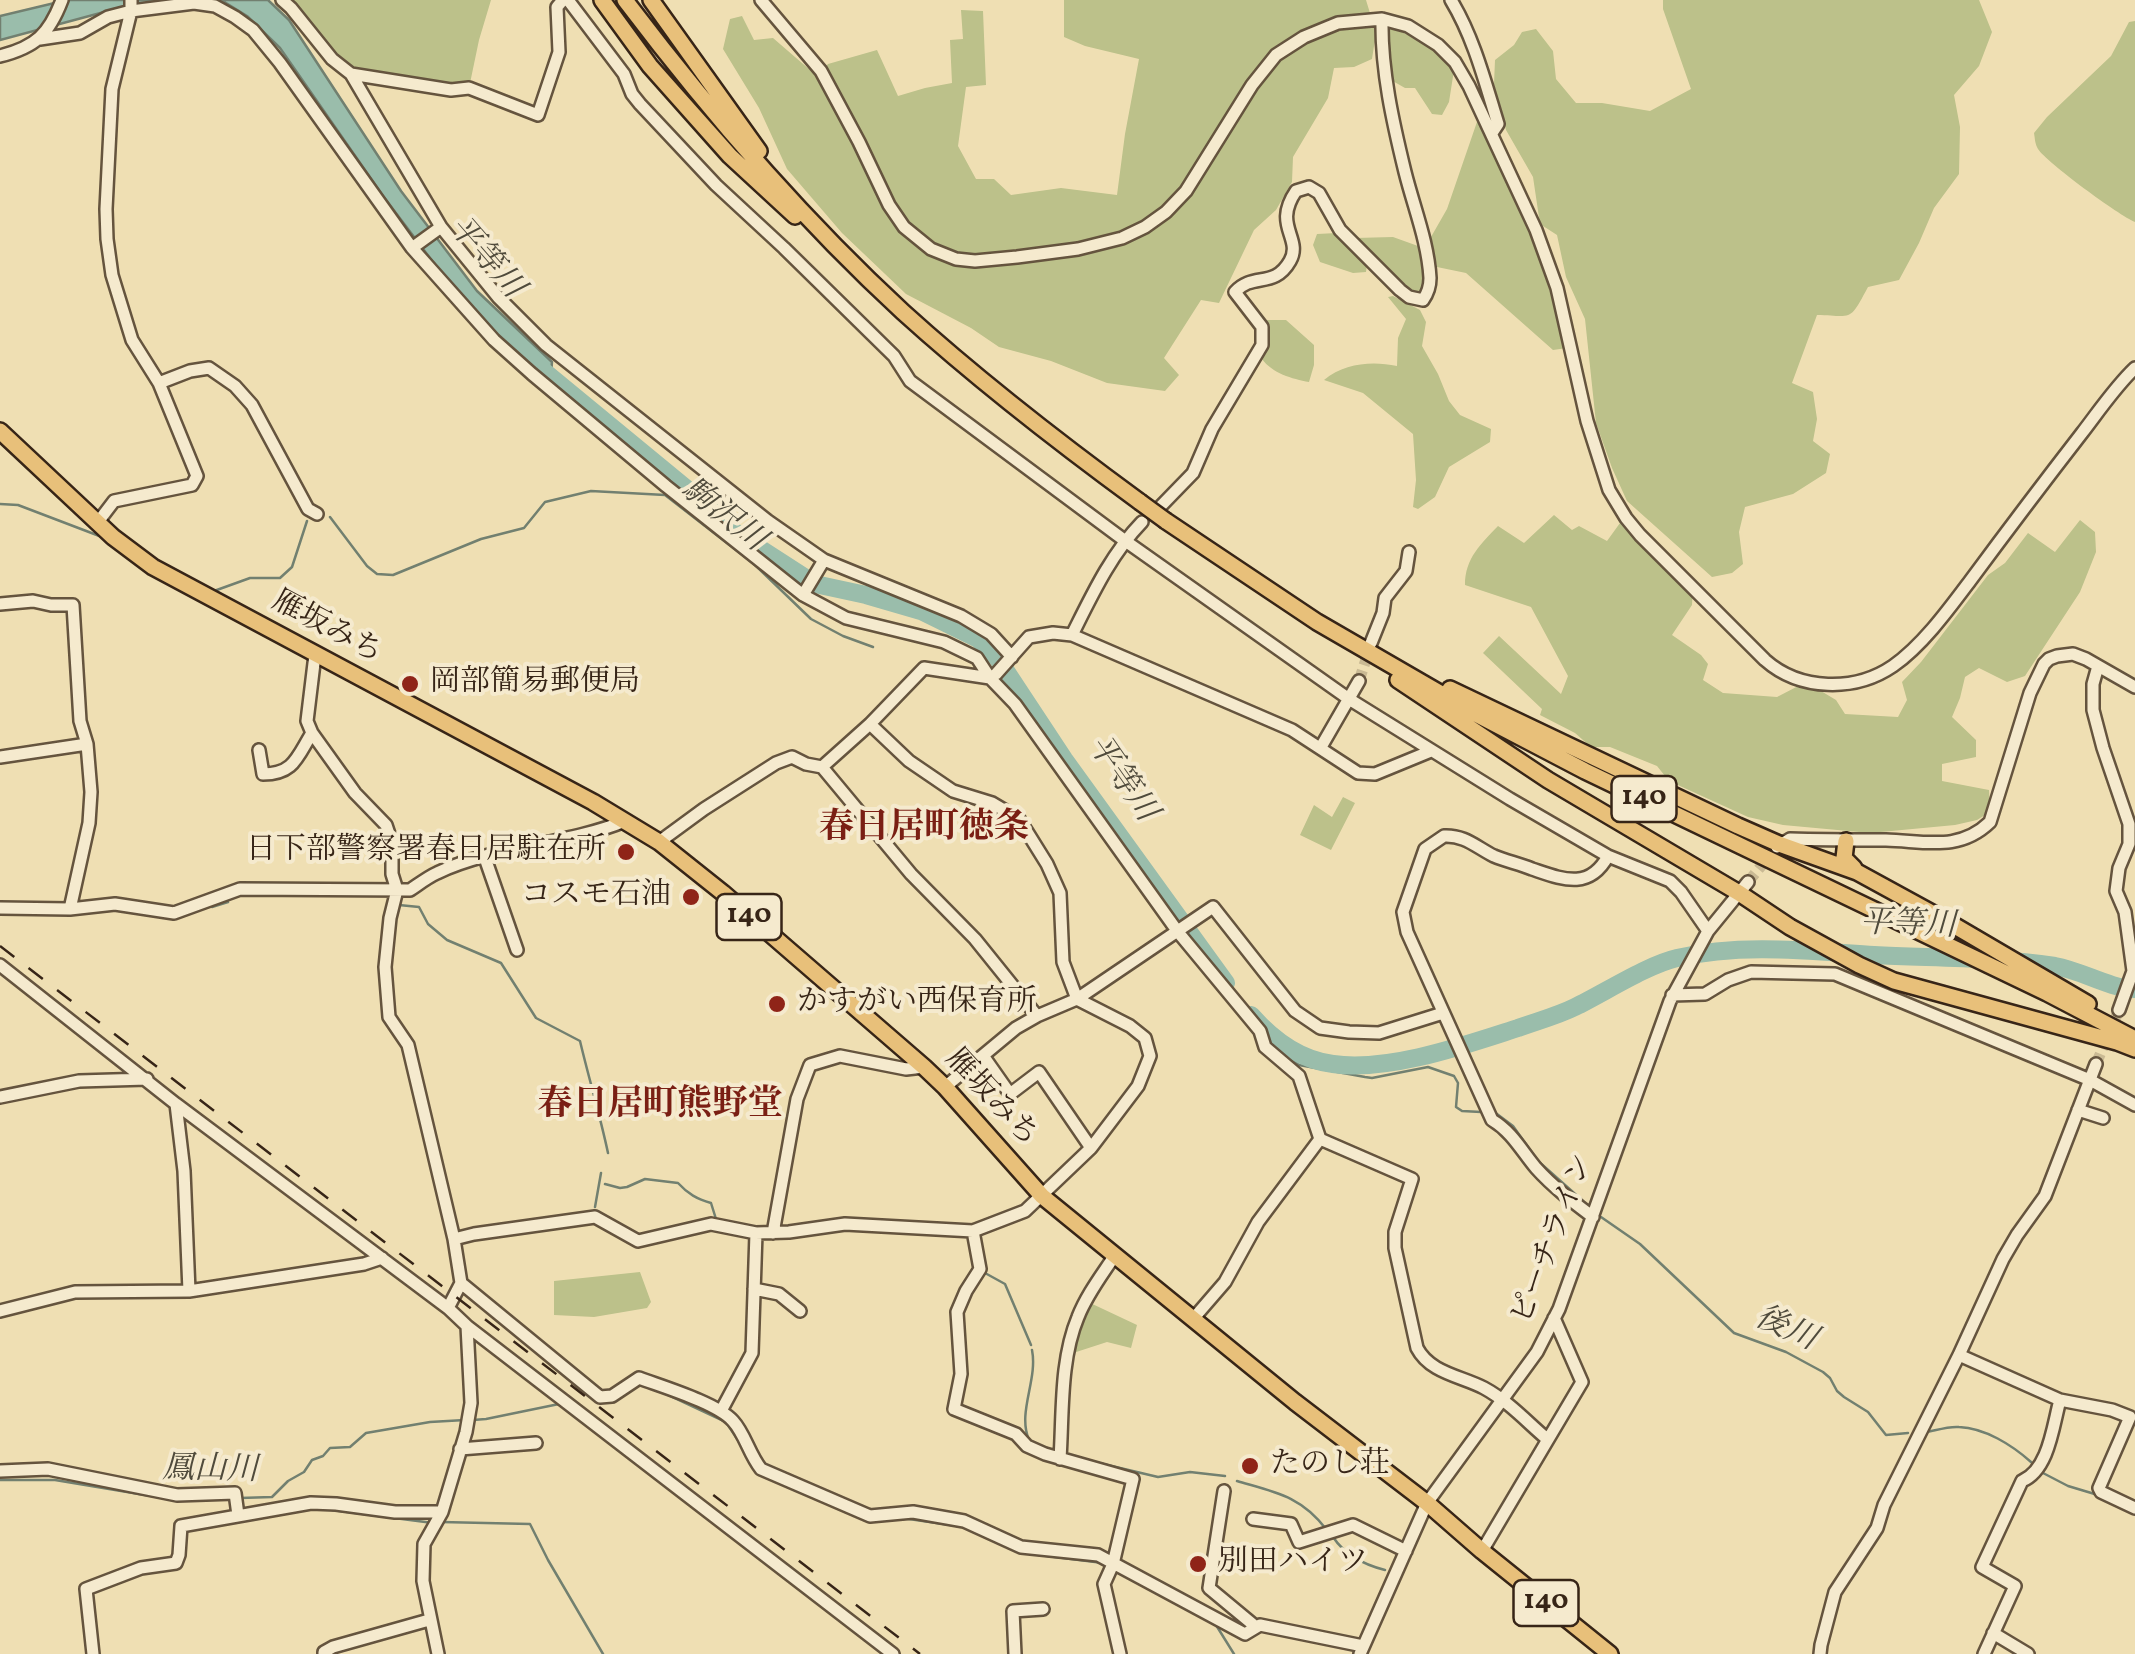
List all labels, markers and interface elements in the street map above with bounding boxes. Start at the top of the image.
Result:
water label: 平等川 [438,210,530,308]
water label: 駒沢川 [672,472,772,562]
street label: 雁坂みち [265,585,387,673]
place label: 岡部簡易郵便局 [430,666,640,702]
marker: 岡部簡易郵便局 [399,673,421,695]
water label: 平等川 [1077,730,1163,830]
road number: 140 [1612,776,1676,822]
district label: 春日居町徳条 [819,810,1029,852]
place label: 日下部警察署春日居駐在所 [246,834,606,870]
marker: 日下部警察署春日居駐在所 [615,841,637,863]
place label: コスモ石油 [521,879,671,915]
marker: コスモ石油 [680,886,702,908]
road number: 140 [716,894,782,940]
water label: 平等川 [1859,906,1957,948]
place label: かすがい西保育所 [797,986,1037,1022]
marker: かすがい西保育所 [766,993,788,1015]
street label: 雁坂みち [936,1043,1044,1155]
district label: 春日居町熊野堂 [538,1087,782,1129]
street label: ピーチライン [1506,1150,1604,1330]
water label: 後川 [1748,1300,1822,1362]
place label: たのし荘 [1270,1448,1390,1484]
water label: 鳳山川 [162,1452,258,1492]
marker: たのし荘 [1239,1455,1261,1477]
place label: 別田ハイツ [1218,1546,1368,1582]
marker: 別田ハイツ [1187,1553,1209,1575]
road number: 140 [1514,1580,1578,1626]

